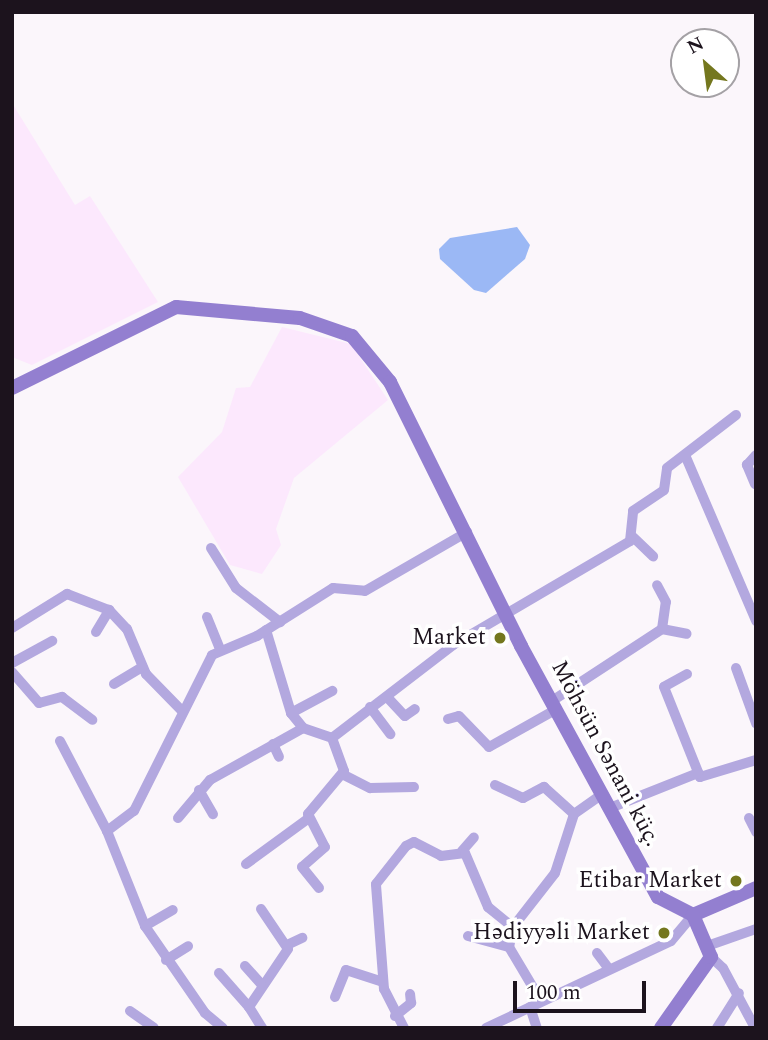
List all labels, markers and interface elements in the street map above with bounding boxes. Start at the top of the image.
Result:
north arrow [670,28,740,98]
text: N [682,29,709,62]
place label: Market [412,624,486,652]
marker: Market [492,630,508,646]
street label: Möhsün Sənani küç. [544,656,666,852]
place label: Etibar Market [578,867,722,895]
marker: Etibar Market [728,873,744,889]
place label: Hədiyyəli Market [473,919,650,947]
marker: Hədiyyəli Market [656,925,672,941]
scale bar [516,967,649,1011]
text: 100 m [526,977,581,1009]

